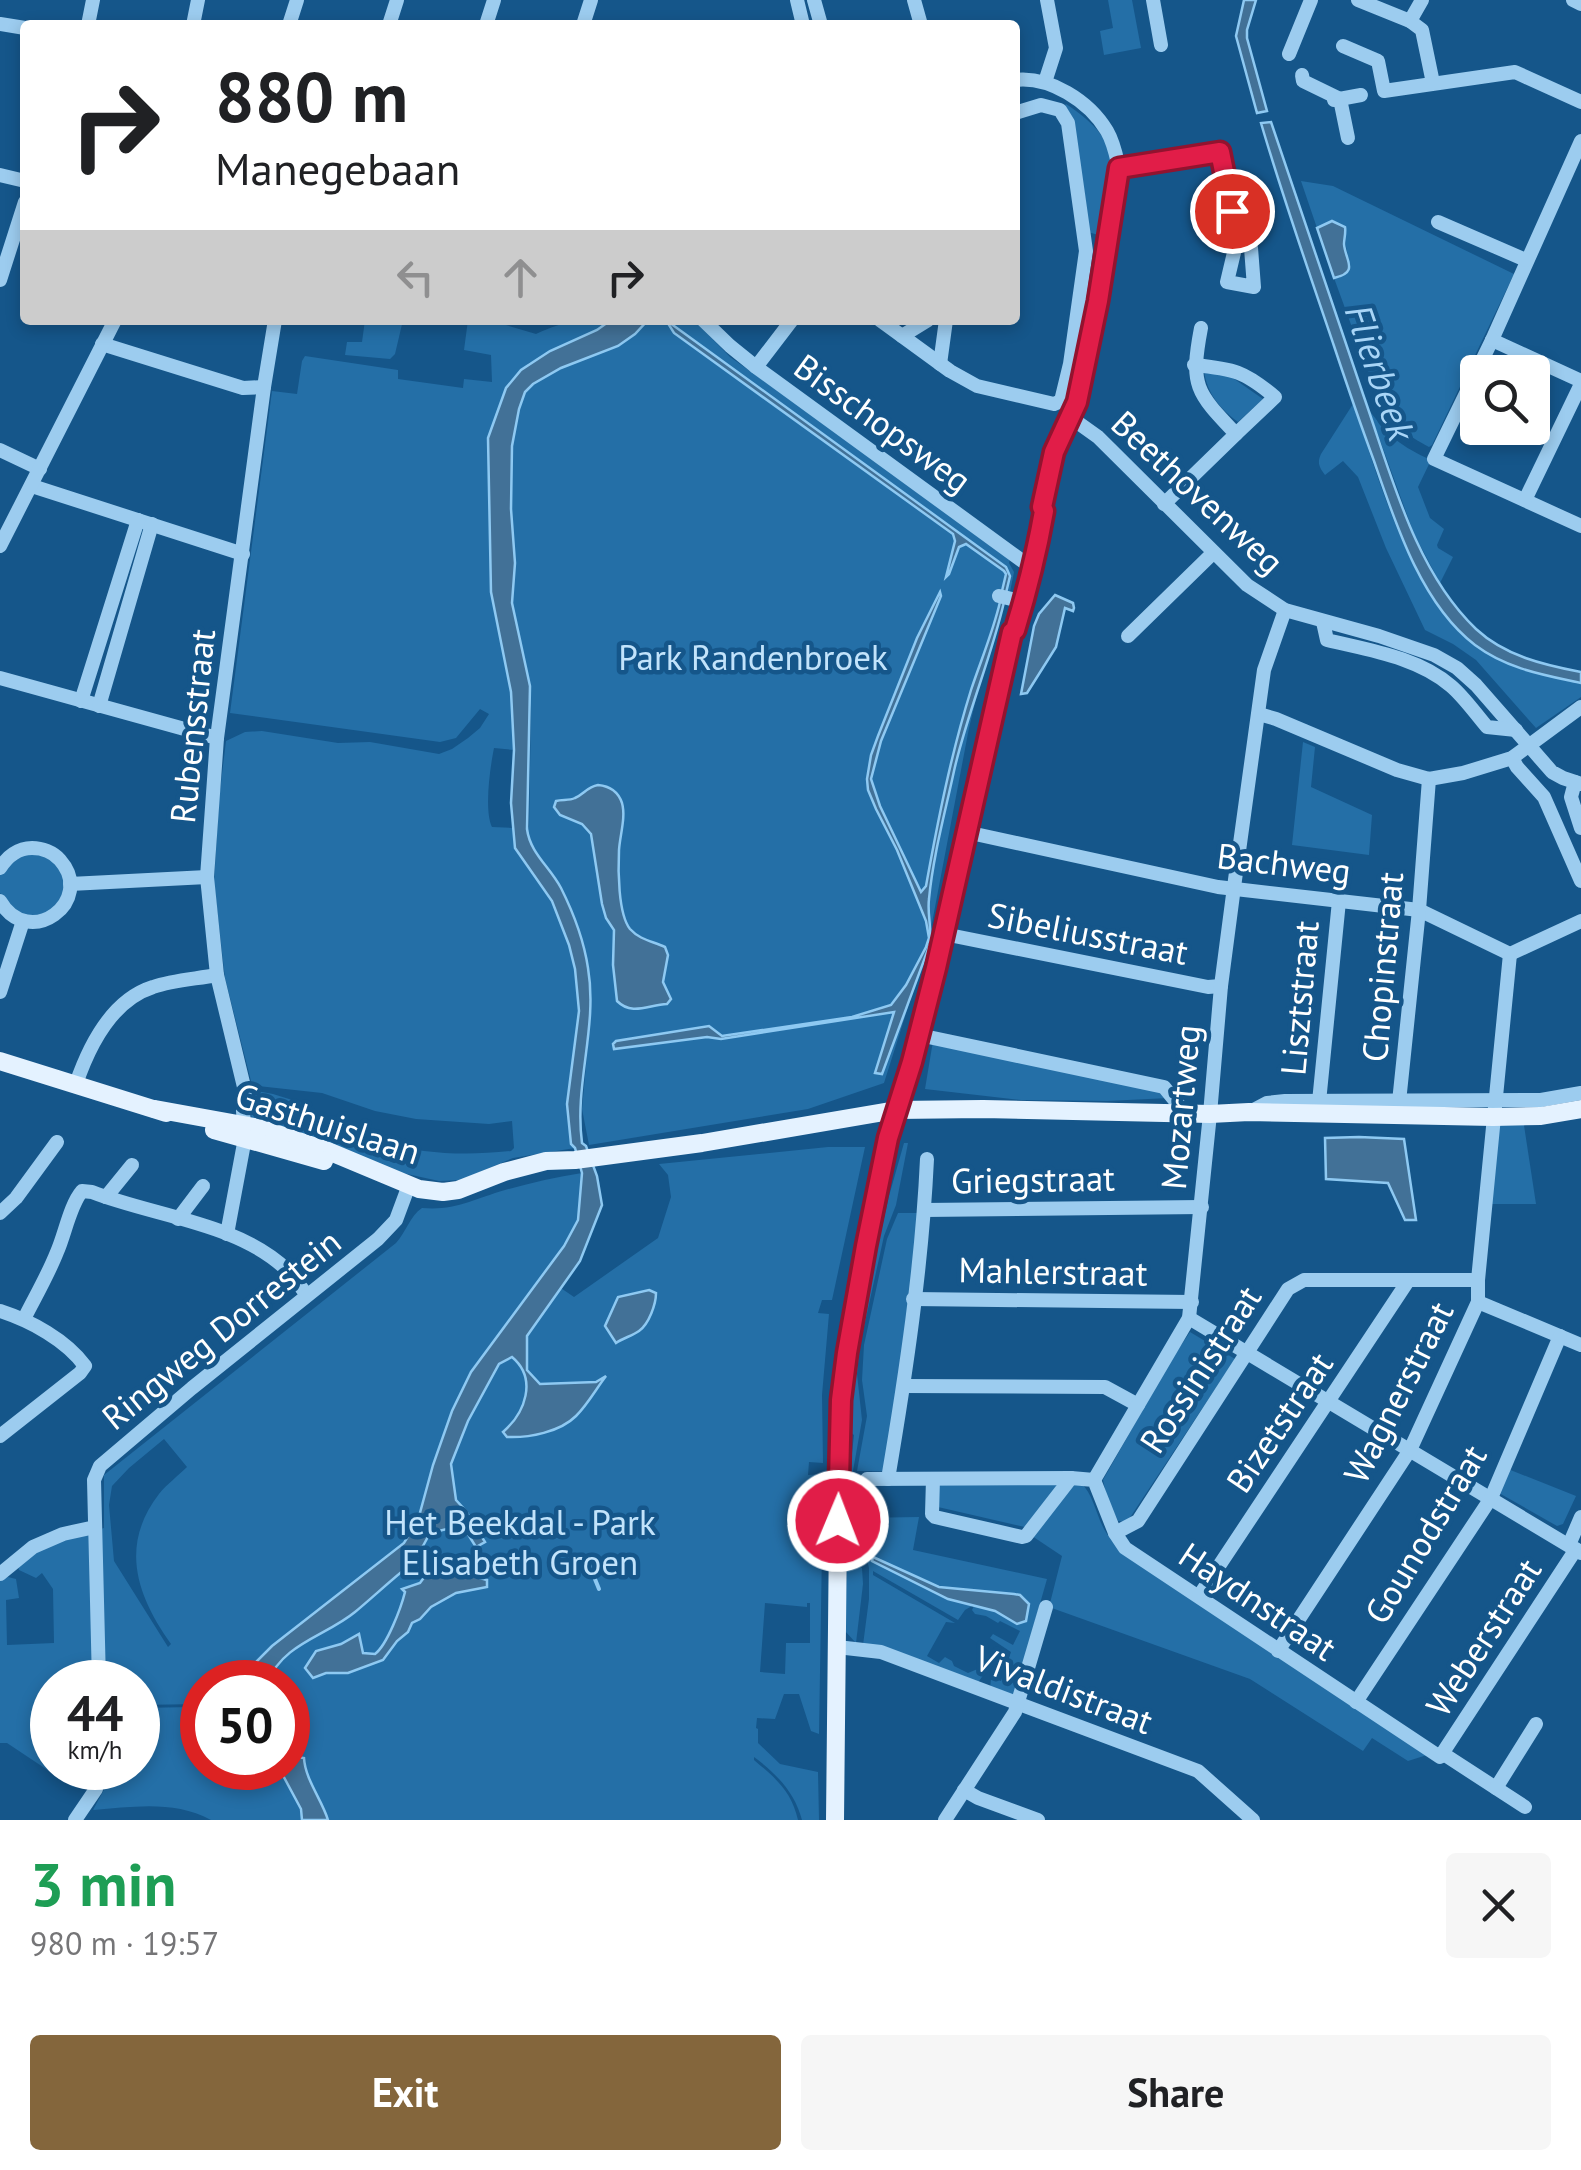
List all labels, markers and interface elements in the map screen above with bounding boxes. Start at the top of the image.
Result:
text: 880 m [215,51,408,141]
icon: right [50,60,180,190]
text: Manegebaan [215,139,460,197]
pin [1190,169,1275,254]
icon: arrive [1205,184,1260,239]
icon: left [388,250,443,305]
icon: ahead [493,250,548,305]
icon: right [598,250,653,305]
water label: Flierbeek [1335,297,1428,448]
street label: Bisschopsweg [785,343,981,503]
map controls [1460,355,1550,445]
button: search [1460,355,1550,445]
street label: Beethovenweg [1102,400,1294,584]
street label: Rubensstraat [159,627,225,825]
park label: Park Randenbroek [618,634,888,680]
street label: Bachweg [1215,832,1353,894]
street label: Chopinstraat [1351,870,1413,1064]
street label: Sibeliusstraat [984,891,1192,975]
street label: Lisztstraat [1269,919,1329,1077]
street label: Mozartweg [1150,1023,1210,1191]
street label: Gasthuislaan [230,1072,426,1174]
street label: Griegstraat [951,1155,1116,1203]
street label: Ringweg Dorrestein [92,1218,350,1440]
street label: Mahlerstraat [958,1246,1148,1296]
street label: Rossinistraat [1129,1277,1271,1461]
street label: Wagnerstraat [1333,1293,1463,1490]
street label: Bizetstraat [1215,1343,1343,1501]
street label: Gounodstraat [1354,1436,1497,1632]
position arrow [786,1469,890,1573]
park label: Het Beekdal - Park Elisabeth Groen [384,1499,656,1585]
street label: Haydnstraat [1170,1532,1346,1671]
street label: Weberstraat [1415,1549,1551,1725]
street label: Vivaldistraat [968,1634,1160,1744]
speed limit sign: 50 [180,1660,310,1790]
text: 44 [67,1680,123,1745]
text: km/h [68,1734,122,1766]
text: 3 min [30,1845,176,1923]
button: close [1446,1853,1551,1958]
text: 980 m · 19:57 [30,1922,219,1964]
button: Exit [30,2035,781,2150]
button: Share [801,2035,1551,2150]

